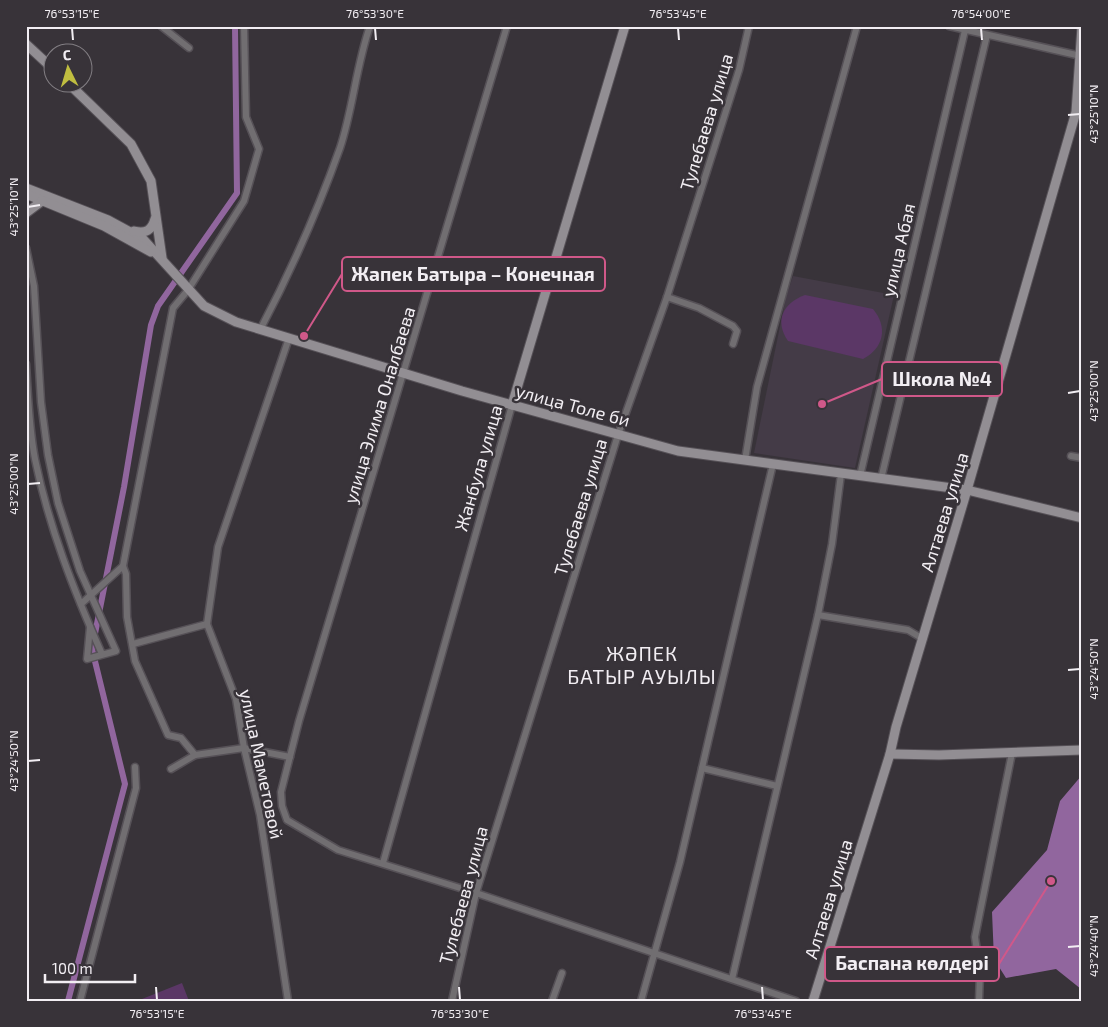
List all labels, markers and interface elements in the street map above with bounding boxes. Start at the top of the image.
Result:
text: 76°53'15"E [44,6,100,20]
text: 76°53'30"E [346,6,404,20]
text: 76°53'45"E [649,6,707,20]
text: 76°54'00"E [951,6,1011,20]
north arrow [42,42,92,92]
text: С [62,46,72,63]
street label: Тулебаева улица [675,51,737,193]
text: 43°25'10"N [1086,85,1100,143]
text: 43°25'10"N [6,178,20,236]
street label: улица Абая [877,201,919,299]
callout: Жапек Батыра – Конечная [342,257,605,291]
text: Жапек Батыра – Конечная [351,262,595,285]
street label: улица Элима Оналбаева [339,304,419,506]
text: 43°25'00"N [1086,360,1100,422]
callout: Школа №4 [882,362,1002,396]
text: Школа №4 [892,367,992,390]
street label: улица Толе би [513,379,633,431]
street label: Жанбула улица [449,402,507,534]
street label: Тулебаева улица [549,436,611,578]
street label: Алтаева улица [915,450,973,574]
text: 43°25'00"N [6,453,20,515]
text: 43°24'50"N [1086,638,1100,700]
district label: ЖӘПЕК БАТЫР АУЫЛЫ [567,641,717,688]
street label: улица Маметовой [235,687,289,841]
text: 43°24'50"N [6,730,20,792]
street label: Тулебаева улица [434,823,492,967]
street label: Алтаева улица [799,837,857,961]
text: 43°24'40"N [1086,915,1100,977]
callout: Баспана көлдері [825,947,999,981]
text: Баспана көлдері [835,951,989,974]
scale bar [45,952,135,984]
text: 100 m [52,959,93,977]
text: 76°53'15"E [129,1006,185,1020]
text: 76°53'30"E [431,1006,489,1020]
text: 76°53'45"E [734,1006,792,1020]

